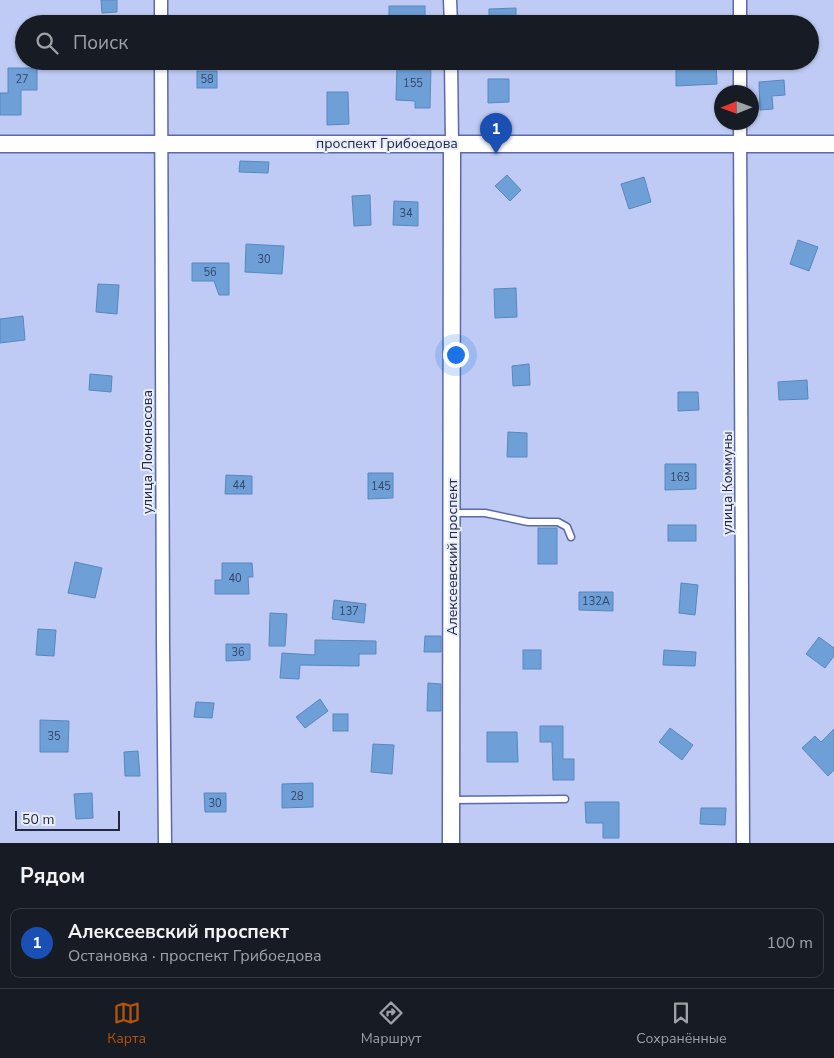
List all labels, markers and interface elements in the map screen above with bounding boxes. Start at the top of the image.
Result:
search box [15,15,819,70]
icon: search [33,29,61,57]
text: Поиск [73,30,128,56]
house number: 27 [15,72,29,87]
house number: 58 [200,72,214,87]
house number: 155 [403,76,423,91]
north arrow [714,85,759,130]
pin: 1 [480,113,512,154]
street label: проспект Грибоедова [316,134,458,153]
house number: 34 [399,206,413,221]
house number: 30 [257,252,271,267]
house number: 56 [203,265,217,280]
your location [443,342,469,368]
street label: улица Ломоносова [138,390,157,514]
street label: улица Коммуны [718,431,737,535]
house number: 163 [670,470,690,485]
house number: 44 [232,478,246,493]
street label: Алексеевский проспект [443,478,462,635]
house number: 145 [371,479,391,494]
house number: 40 [228,571,242,586]
house number: 132А [582,594,610,609]
house number: 137 [339,604,359,619]
house number: 36 [231,645,245,660]
house number: 35 [47,729,61,744]
house number: 28 [290,789,304,804]
house number: 30 [208,796,222,811]
scale bar [15,808,120,831]
text: 50 m [22,810,54,829]
text: Рядом [20,862,85,890]
text: Алексеевский проспект [68,919,289,945]
text: 1 [32,932,42,954]
text: 100 m [766,932,813,954]
text: Остановка · проспект Грибоедова [68,945,322,967]
tab: Карта [107,999,146,1048]
tab: Маршрут [361,999,421,1048]
tab: Сохранённые [636,999,727,1048]

